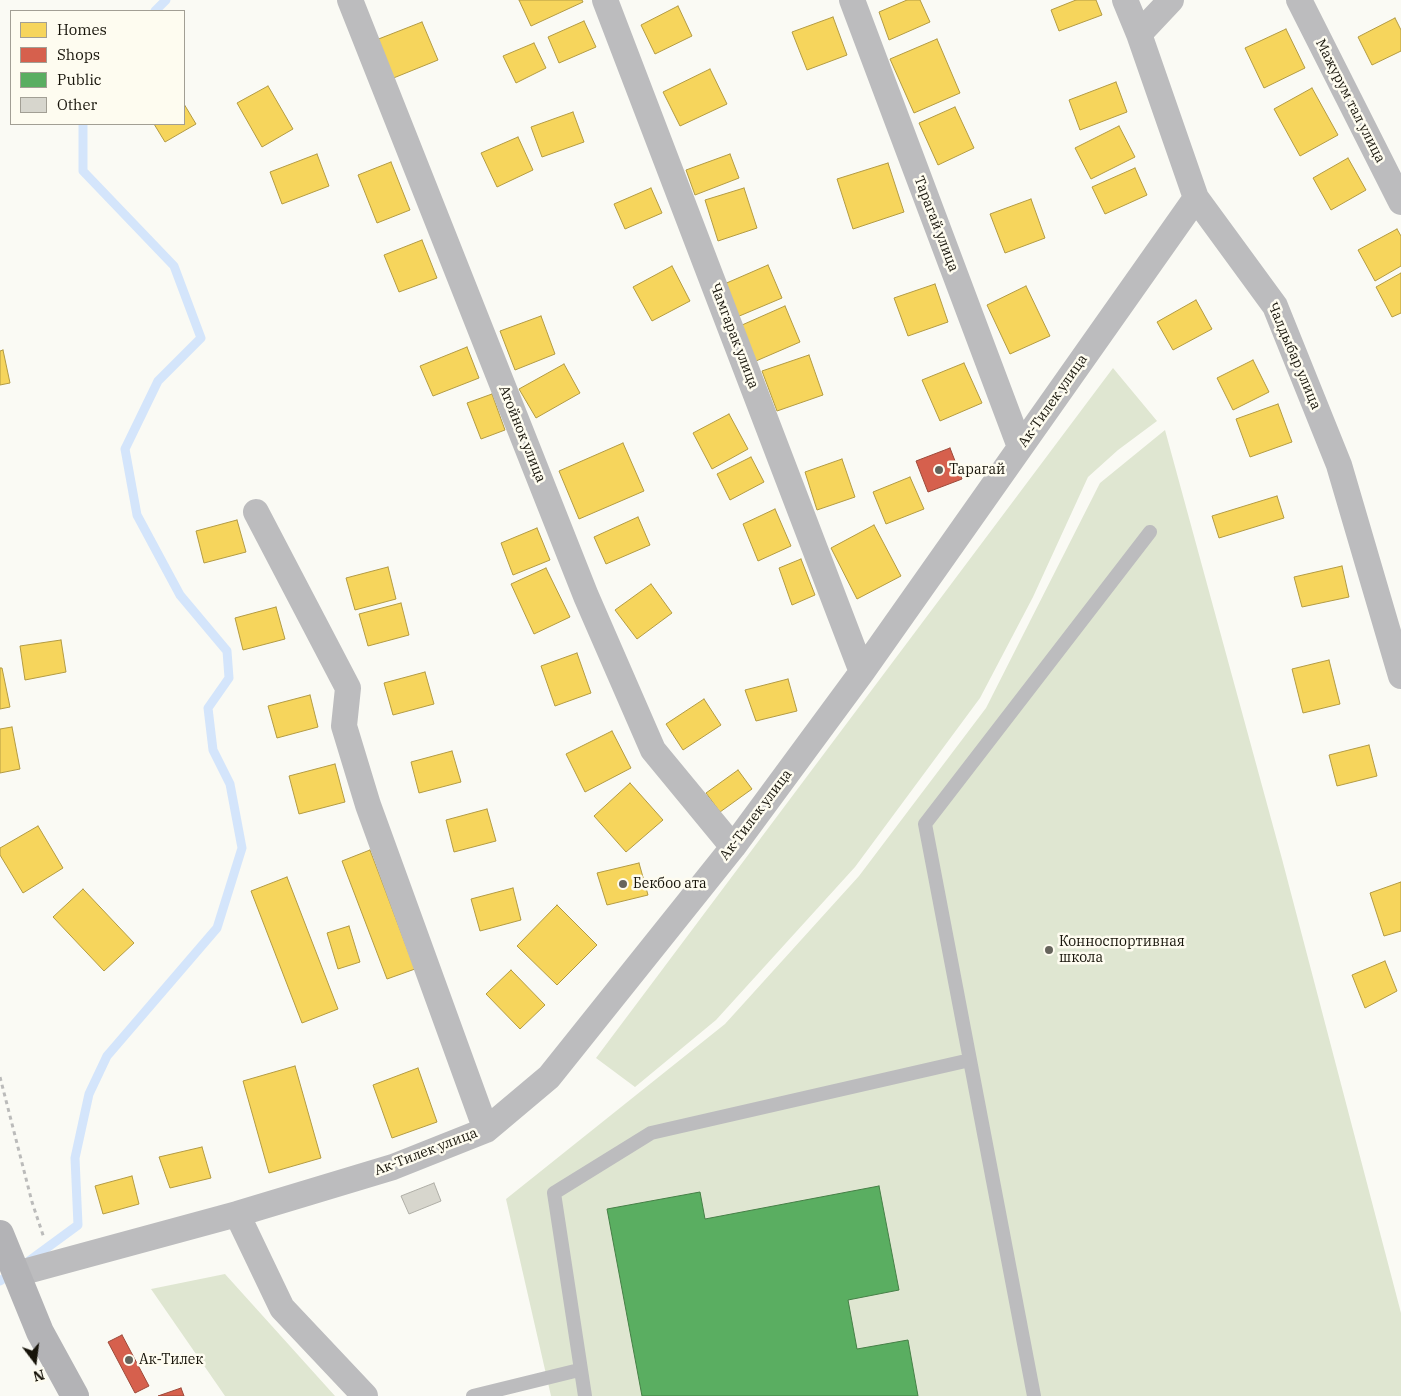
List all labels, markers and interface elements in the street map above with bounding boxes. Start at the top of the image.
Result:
legend [10,10,185,125]
text: Homes [57,20,107,39]
street label: Мажурум тал улица [1311,36,1389,166]
text: Shops [57,45,100,64]
text: Public [57,70,102,89]
text: Other [57,95,97,114]
street label: Тарагай улица [910,174,962,274]
street label: Чамгарак улица [706,281,762,391]
street label: Чалдыбар улица [1264,300,1324,412]
street label: Ак-Тилек улица [1015,351,1091,451]
street label: Атойнок улица [495,383,549,485]
place label: Тарагай [949,462,1005,478]
marker: Тарагай [933,464,945,476]
street label: Ак-Тилек улица [716,766,796,864]
place label: Бекбоо ата [633,876,707,892]
marker: Бекбоо ата [617,878,629,890]
place label: Конноспортивная школа [1059,934,1185,966]
marker: Конноспортивная школа [1043,944,1055,956]
street label: Ак-Тилек улица [372,1125,480,1179]
north arrow [10,1336,60,1386]
place label: Ак-Тилек [139,1352,203,1368]
marker: Ак-Тилек [123,1354,135,1366]
text: N [31,1365,47,1386]

